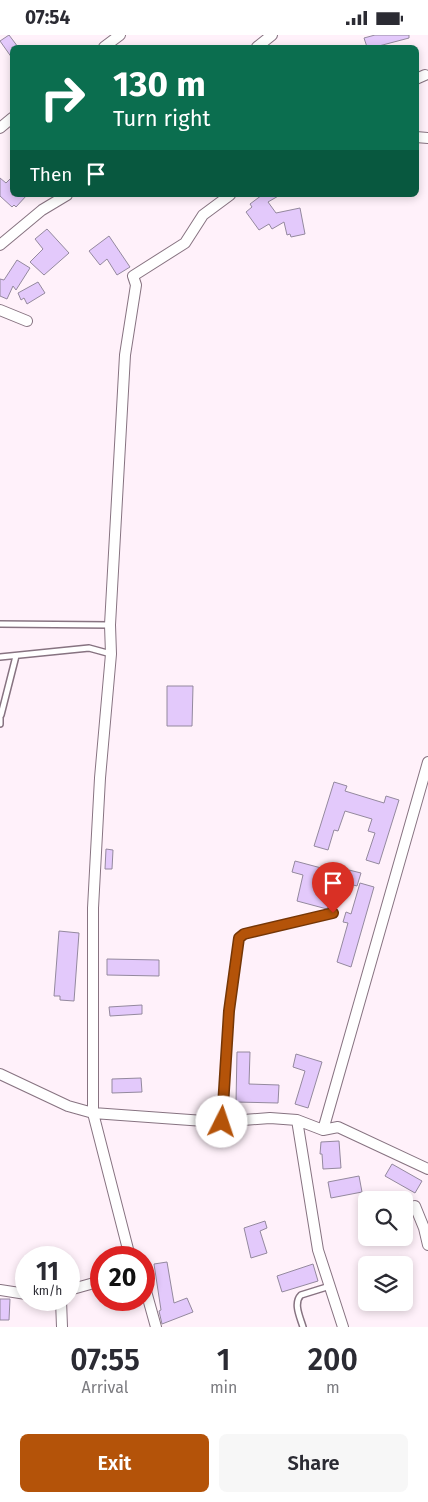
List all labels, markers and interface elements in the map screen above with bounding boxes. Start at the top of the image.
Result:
text: 07:54 [25,6,70,29]
text: 130 m [113,63,206,105]
icon: right [30,65,95,130]
text: Turn right [113,105,210,132]
icon: arrive [82,160,110,188]
text: Then [30,163,72,186]
pin [312,862,354,913]
icon: arrive [319,869,347,897]
position arrow [195,1095,247,1147]
map controls [358,1191,413,1311]
button: search [358,1191,413,1246]
speed limit sign: 20 [90,1246,155,1311]
button: layers [358,1256,413,1311]
text: 11 [36,1257,59,1287]
text: km/h [33,1284,62,1298]
text: 07:55 [70,1342,140,1378]
text: 1 [217,1342,231,1378]
text: 200 [308,1342,358,1378]
text: Arrival [82,1378,128,1397]
text: min [210,1378,238,1397]
text: m [326,1378,340,1397]
button: Exit [20,1434,209,1492]
button: Share [219,1434,408,1492]

